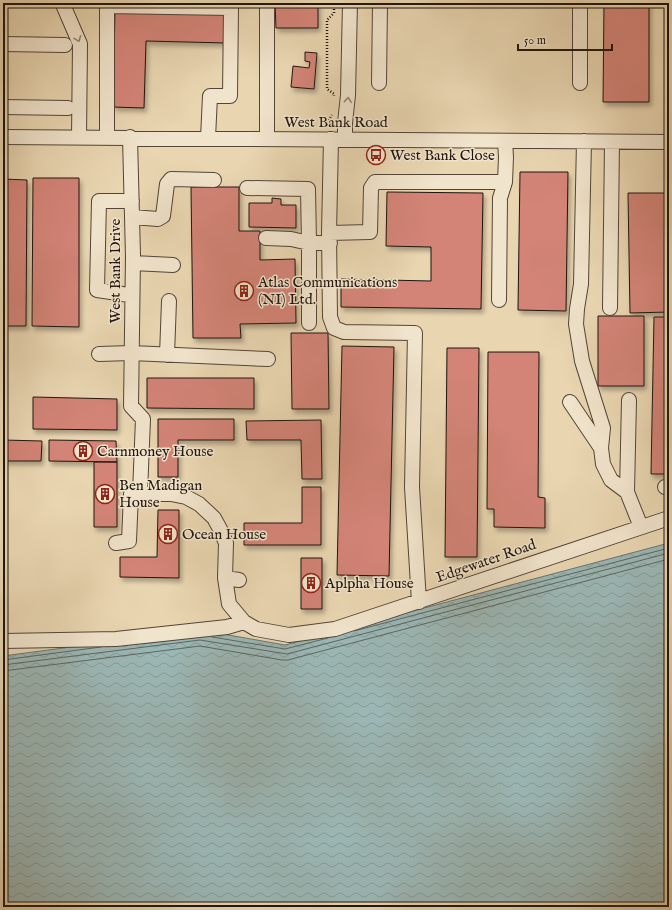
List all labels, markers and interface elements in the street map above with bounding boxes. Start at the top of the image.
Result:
scale bar [518,26,612,52]
text: 50 m [524,33,546,48]
one-way arrow [73,36,81,43]
one-way arrow [343,97,352,103]
street label: West Bank Road [284,113,389,132]
bus stop icon: West Bank Close [365,144,387,166]
place label: West Bank Close [390,146,495,165]
street label: West Bank Drive [106,219,125,323]
place label: Atlas Communications (NI) Ltd. [257,273,397,309]
building icon: Atlas Communications (NI) Ltd. [233,280,255,302]
building icon: Carnmoney House [72,440,94,462]
place label: Carnmoney House [97,442,214,461]
place label: Ben Madigan House [119,476,202,512]
building icon: Ben Madigan House [94,483,116,505]
building icon: Ocean House [157,523,179,545]
place label: Ocean House [182,525,266,544]
street label: Edgewater Road [434,535,539,587]
building icon: Aplpha House [300,572,322,594]
place label: Aplpha House [324,574,414,593]

